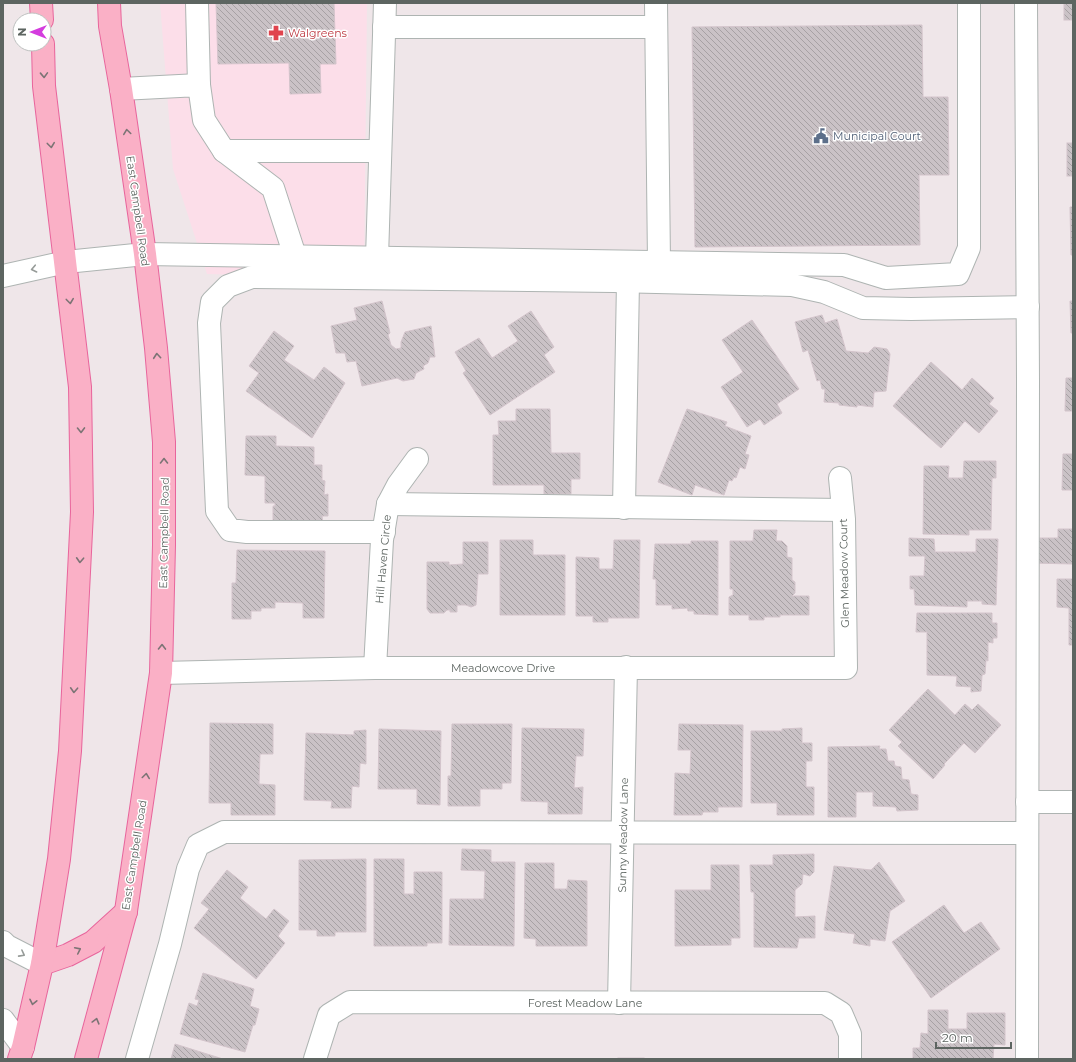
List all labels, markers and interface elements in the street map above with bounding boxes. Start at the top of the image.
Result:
north arrow [12,12,52,52]
pharmacy icon: Walgreens [267,24,285,42]
place label: Walgreens [288,26,348,40]
text: N [15,28,29,36]
one-way arrow [40,72,48,78]
public building icon: Municipal Court [812,127,830,145]
one-way arrow [123,129,132,135]
place label: Municipal Court [833,129,922,143]
one-way arrow [47,142,56,148]
street label: East Campbell Road [123,155,153,267]
one-way arrow [31,264,38,272]
one-way arrow [66,298,75,304]
one-way arrow [153,353,162,359]
one-way arrow [77,427,85,433]
one-way arrow [160,458,168,464]
street label: East Campbell Road [156,477,172,589]
street label: Hill Haven Circle [372,513,394,604]
street label: Glen Meadow Court [836,518,852,628]
one-way arrow [76,557,84,563]
one-way arrow [158,644,166,650]
street label: Meadowcove Drive [451,661,555,675]
one-way arrow [70,687,79,693]
one-way arrow [141,773,150,779]
street label: Sunny Meadow Lane [615,777,631,893]
street label: East Campbell Road [118,799,150,911]
one-way arrow [74,947,81,955]
one-way arrow [18,949,25,957]
street label: Forest Meadow Lane [528,996,643,1010]
one-way arrow [30,999,38,1006]
one-way arrow [91,1018,100,1025]
scale bar [936,1024,1011,1050]
text: 20 m [942,1030,973,1045]

